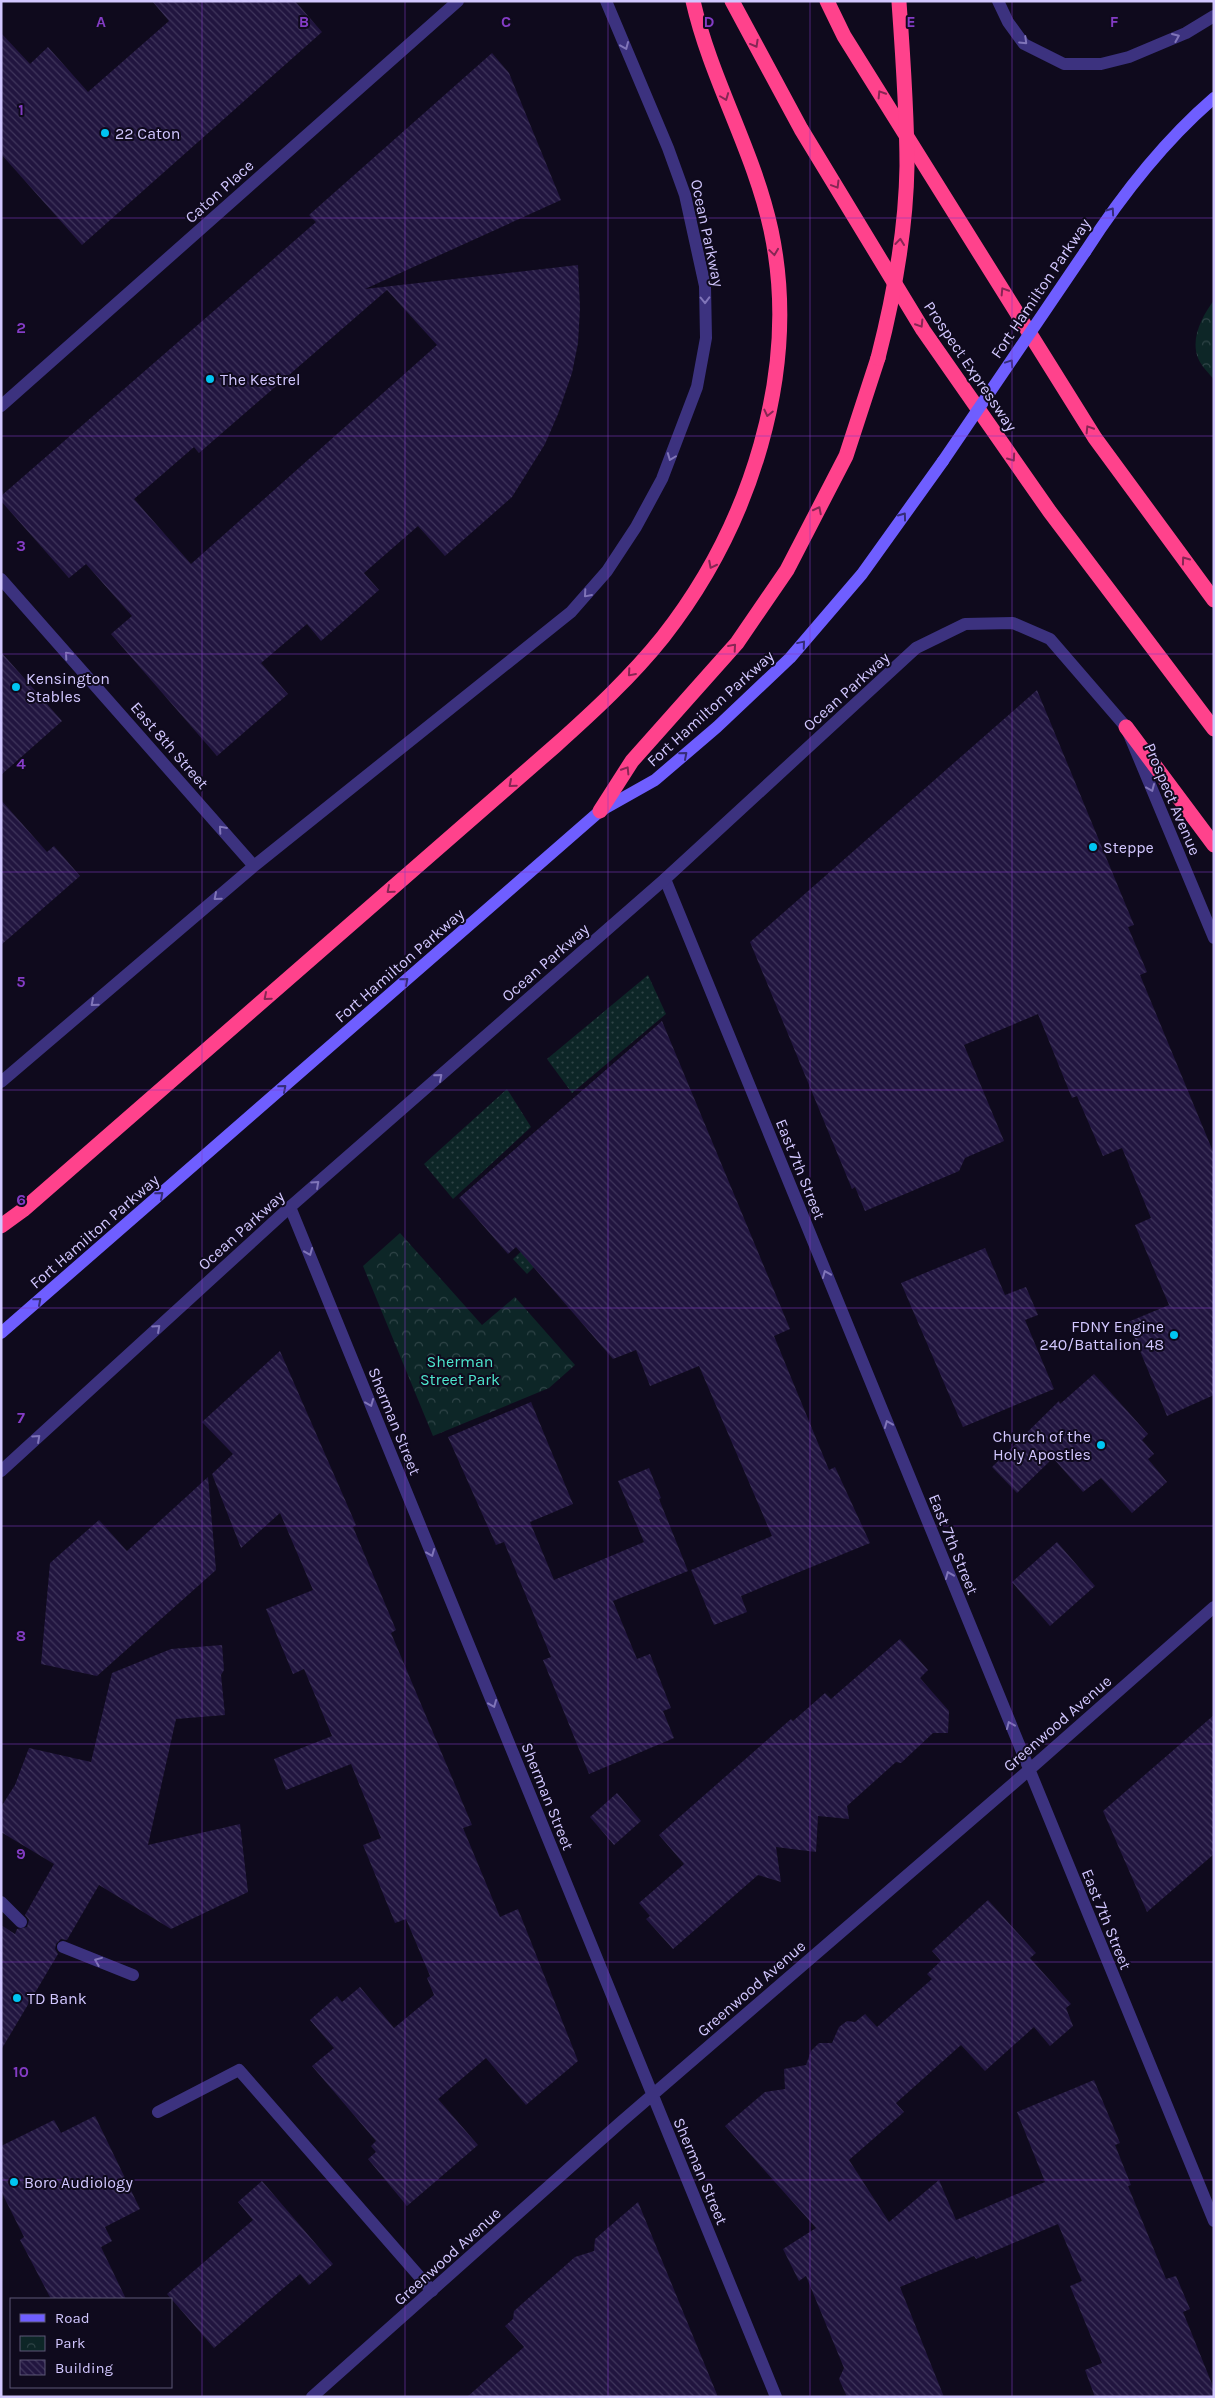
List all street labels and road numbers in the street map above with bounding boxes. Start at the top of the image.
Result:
street label: Caton Place [181,156,257,227]
street label: Ocean Parkway [687,178,728,289]
street label: Fort Hamilton Parkway [987,214,1095,362]
street label: Prospect Expressway [920,298,1021,435]
street label: Fort Hamilton Parkway [643,646,778,770]
street label: Ocean Parkway [799,647,894,735]
street label: East 8th Street [127,698,213,793]
street label: Prospect Avenue [1140,740,1205,858]
street label: Fort Hamilton Parkway [331,904,468,1027]
street label: Ocean Parkway [498,919,593,1005]
street label: East 7th Street [772,1116,829,1222]
street label: Fort Hamilton Parkway [26,1170,163,1293]
street label: Ocean Parkway [194,1186,289,1274]
street label: Sherman Street [364,1365,425,1478]
street label: East 7th Street [925,1491,982,1597]
street label: Greenwood Avenue [999,1671,1115,1776]
street label: Sherman Street [517,1740,578,1853]
street label: East 7th Street [1078,1866,1135,1972]
street label: Greenwood Avenue [693,1936,809,2041]
street label: Sherman Street [669,2115,732,2228]
street label: Greenwood Avenue [390,2203,505,2309]

